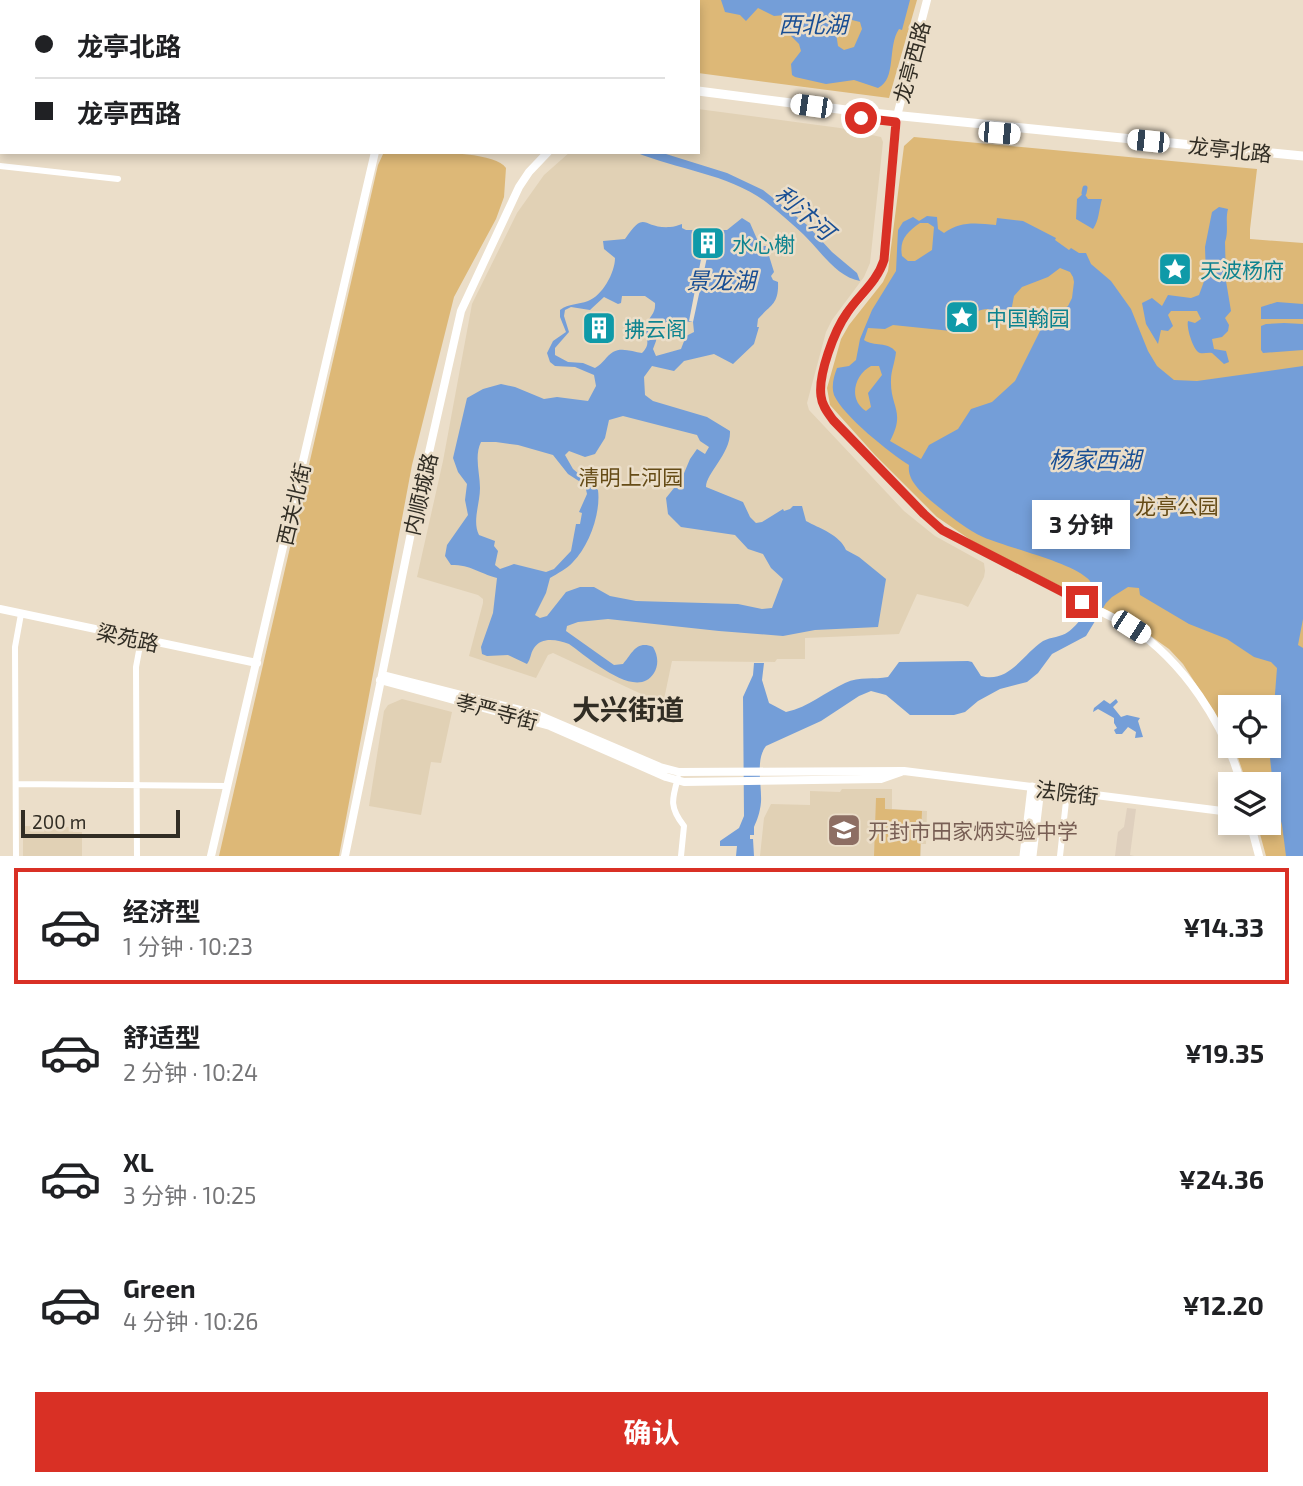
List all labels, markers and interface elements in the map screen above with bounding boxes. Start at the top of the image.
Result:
water label: 西北湖 [779,10,851,38]
street label: 龙亭西路 [888,18,934,106]
text: 龙亭北路 [77,30,181,61]
car [789,93,834,119]
text: 龙亭西路 [77,97,181,128]
route start [845,102,877,134]
car [978,121,1021,145]
car [1127,128,1170,154]
street label: 龙亭北路 [1187,132,1273,166]
water label: 利汴河 [770,179,843,248]
building icon: 水心榭 [689,224,727,262]
place label: 水心榭 [732,231,795,256]
place icon: 天波杨府 [1156,250,1194,288]
place label: 天波杨府 [1200,257,1284,282]
water label: 景龙湖 [687,266,759,294]
place icon: 中国翰园 [943,298,981,336]
place label: 中国翰园 [986,305,1070,330]
building icon: 拂云阁 [580,309,618,347]
place label: 拂云阁 [624,316,687,341]
water label: 杨家西湖 [1049,445,1144,473]
street label: 内顺城路 [398,450,442,538]
street label: 西关北街 [271,460,315,548]
park label: 清明上河园 [579,464,684,489]
park label: 龙亭公园 [1135,493,1219,518]
callout: 3 分钟 [1033,500,1131,550]
text: 3 分钟 [1049,510,1113,538]
route end [1066,586,1098,618]
car [1108,607,1155,647]
street label: 梁苑路 [95,618,161,656]
street label: 孝严寺街 [453,688,541,734]
district label: 大兴街道 [572,692,684,726]
map controls [1218,695,1281,835]
button: locate [1218,695,1281,758]
button: layers [1218,772,1281,835]
street label: 法院街 [1034,776,1100,808]
scale bar [21,807,180,839]
text: 200 m [32,810,86,833]
school or university icon: 开封市田家炳实验中学 [825,811,863,849]
place label: 开封市田家炳实验中学 [868,818,1078,843]
icon: car [39,895,102,958]
text: 经济型 [123,895,201,926]
text: ¥14.33 [1183,911,1264,942]
text: 1 分钟 · 10:23 [123,932,253,960]
icon: car [39,1021,102,1084]
text: 舒适型 [123,1021,201,1052]
text: ¥19.35 [1185,1037,1264,1068]
text: 2 分钟 · 10:24 [123,1058,258,1086]
text: XL [123,1146,154,1177]
icon: car [39,1147,102,1210]
text: ¥24.36 [1179,1163,1264,1194]
text: 3 分钟 · 10:25 [123,1181,256,1209]
text: Green [123,1272,196,1303]
icon: car [39,1273,102,1336]
text: ¥12.20 [1183,1289,1264,1320]
text: 4 分钟 · 10:26 [123,1307,259,1335]
button: 确认 [35,1392,1268,1472]

